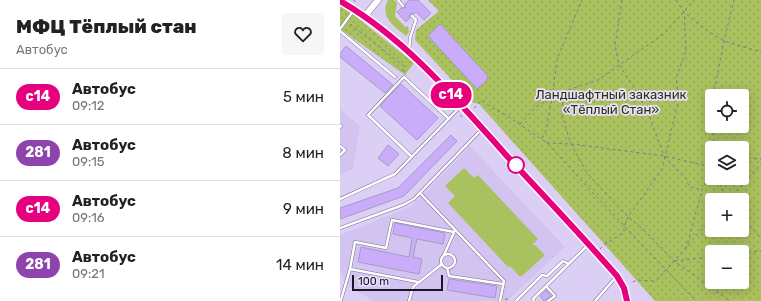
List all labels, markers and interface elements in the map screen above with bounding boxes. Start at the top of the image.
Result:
button: heart [282,13,324,55]
text: МФЦ Тёплый стан [16,15,197,38]
text: Автобус [16,42,68,57]
text: Автобус [72,80,136,98]
line badge: с14 [428,82,474,108]
text: с14 [439,86,463,103]
park label: Ландшафтный заказник «Тёплый Стан» [535,87,687,117]
text: с14 [26,88,50,105]
text: 5 мин [283,88,324,106]
map controls [705,89,749,289]
button: locate [705,89,749,133]
text: 09:12 [72,98,105,113]
text: Автобус [72,136,136,154]
button: layers [705,141,749,185]
text: 281 [25,144,51,161]
text: 8 мин [282,144,324,162]
text: 09:15 [72,154,105,169]
unlabelled marker [507,156,525,174]
text: Автобус [72,192,136,210]
button: + [705,193,749,237]
text: с14 [26,200,50,217]
text: 9 мин [283,200,324,218]
text: 09:16 [72,210,105,225]
button: − [705,245,749,289]
text: Автобус [72,248,136,266]
text: 281 [25,256,51,273]
text: 14 мин [276,256,324,274]
text: 09:21 [72,266,105,281]
scale bar [352,273,443,292]
text: 100 m [358,275,389,288]

